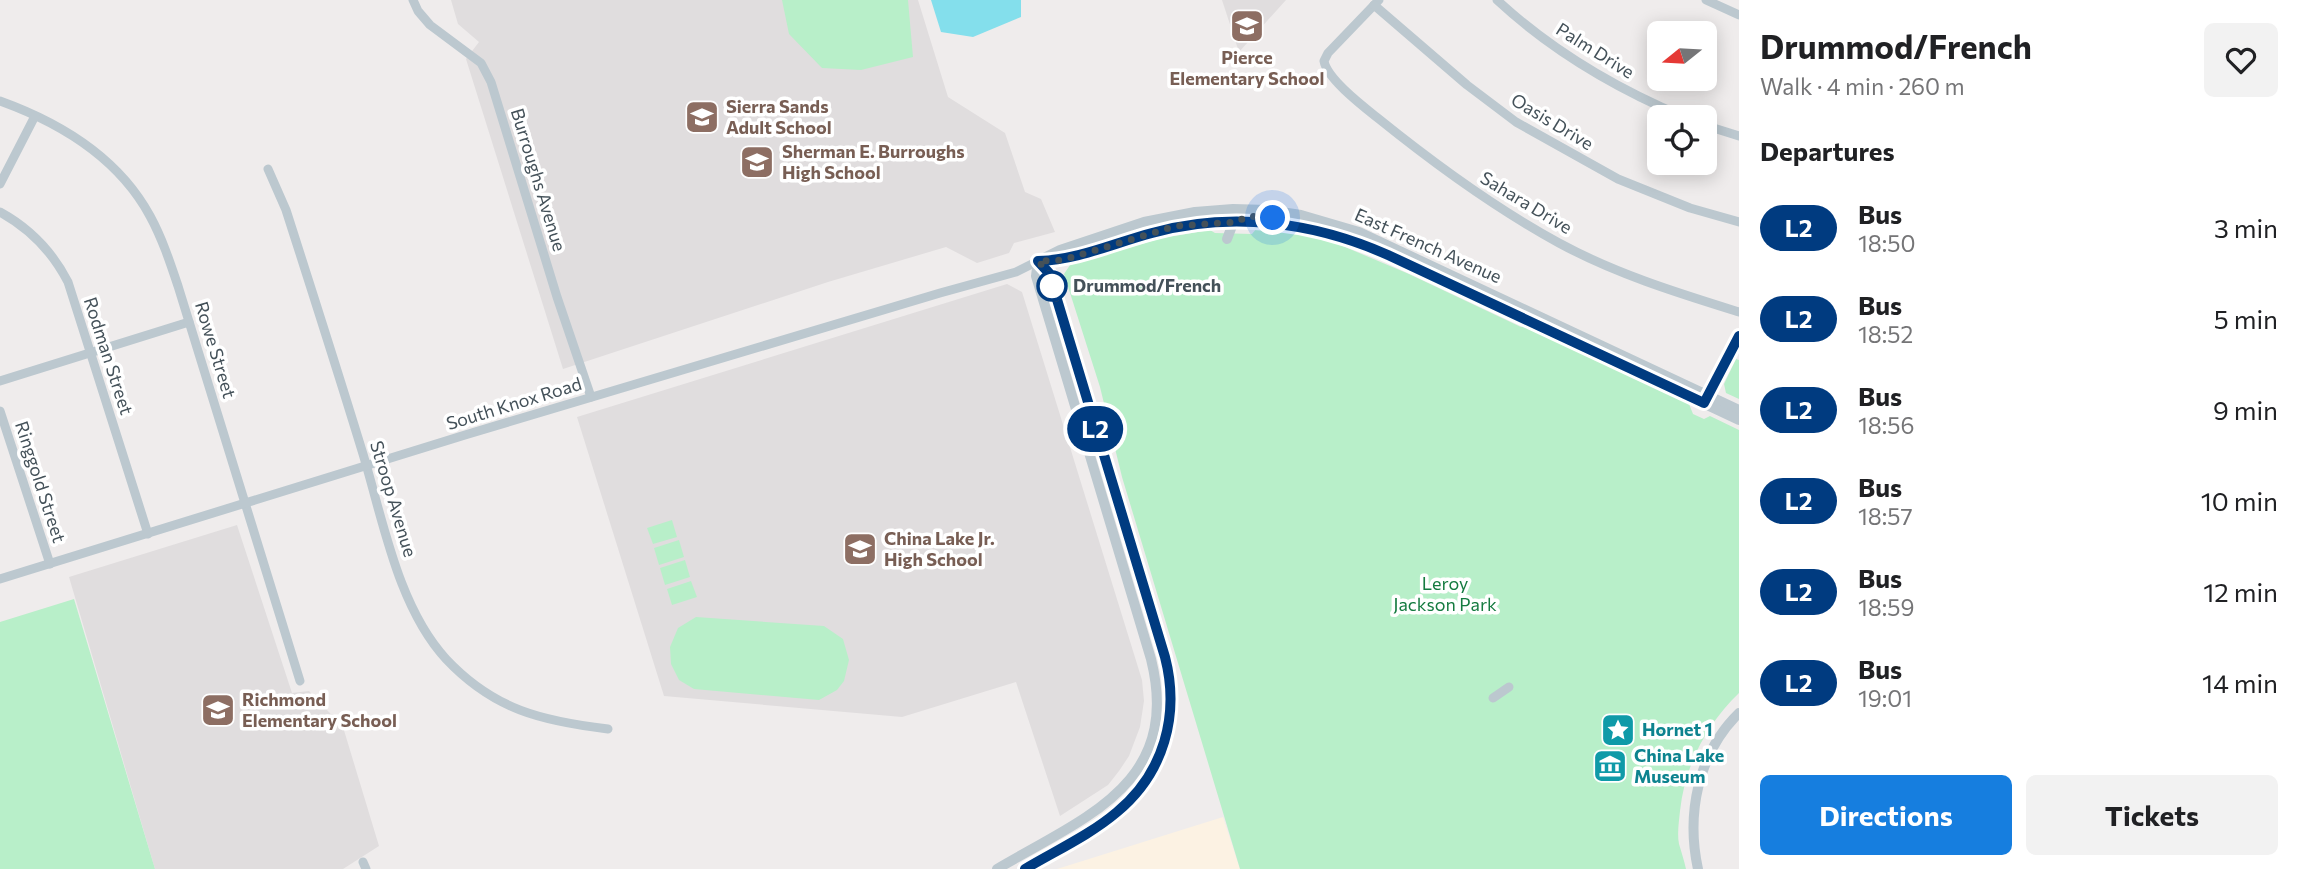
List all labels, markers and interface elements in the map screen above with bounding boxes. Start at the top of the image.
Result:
school or university icon: Pierce Elementary School [1228,7,1266,45]
street label: Palm Drive [1552,18,1639,83]
north arrow [1647,21,1717,91]
map controls [1647,21,1717,175]
button: heart [2204,23,2278,97]
text: Drummod/French [1760,25,2032,66]
place label: Pierce Elementary School [1170,46,1324,89]
text: Walk · 4 min · 260 m [1760,72,1965,100]
street label: Oasis Drive [1507,88,1598,154]
place label: Sierra Sands Adult School [726,95,832,138]
school or university icon: Sierra Sands Adult School [683,98,721,136]
button: locate [1647,105,1717,175]
street label: Burroughs Avenue [507,106,571,254]
text: Departures [1760,135,1895,166]
place label: Sherman E. Burroughs High School [782,140,965,183]
school or university icon: Sherman E. Burroughs High School [738,143,776,181]
street label: Sahara Drive [1477,166,1576,238]
text: Bus [1858,198,1902,229]
your location [1255,200,1290,235]
street label: East French Avenue [1352,203,1505,287]
text: 3 min [2214,212,2278,243]
text: L2 [1785,213,1812,242]
text: 18:50 [1858,229,1915,257]
marker: Drummod/French [1037,271,1067,301]
place label: Drummod/French [1073,274,1221,296]
text: Bus [1858,289,1902,320]
street label: Rodman Street [80,294,138,417]
street label: Rowe Street [191,299,241,401]
text: 5 min [2214,303,2278,334]
text: L2 [1785,304,1812,333]
text: 18:52 [1858,320,1913,348]
street label: South Knox Road [443,372,584,434]
text: Bus [1858,380,1902,411]
text: 9 min [2213,394,2278,425]
text: L2 [1785,395,1812,424]
line badge: L2 [1064,406,1126,452]
text: 18:56 [1858,411,1914,439]
text: L2 [1081,414,1109,443]
street label: Ringgold Street [11,418,71,545]
street label: Stroop Avenue [366,438,422,559]
text: Bus [1858,471,1902,502]
text: 10 min [2201,485,2278,516]
text: L2 [1785,486,1812,515]
text: 18:57 [1858,502,1913,530]
place label: China Lake Jr. High School [884,527,995,570]
school or university icon: China Lake Jr. High School [841,530,879,568]
text: Bus [1858,562,1902,593]
park label: Leroy Jackson Park [1393,572,1497,615]
text: 12 min [2203,576,2278,607]
text: L2 [1785,577,1812,606]
text: 18:59 [1858,593,1914,621]
text: Bus [1858,653,1902,684]
text: 14 min [2202,667,2278,698]
text: L2 [1785,668,1812,697]
text: 19:01 [1858,684,1912,712]
place label: Richmond Elementary School [242,688,397,731]
school or university icon: Richmond Elementary School [199,691,237,729]
place icon: Hornet 1 [1599,711,1637,749]
place label: Hornet 1 [1642,718,1713,740]
place label: China Lake Museum [1634,744,1724,787]
museum icon: China Lake Museum [1591,747,1629,785]
button: Directions [1760,775,2012,855]
button: Tickets [2026,775,2278,855]

